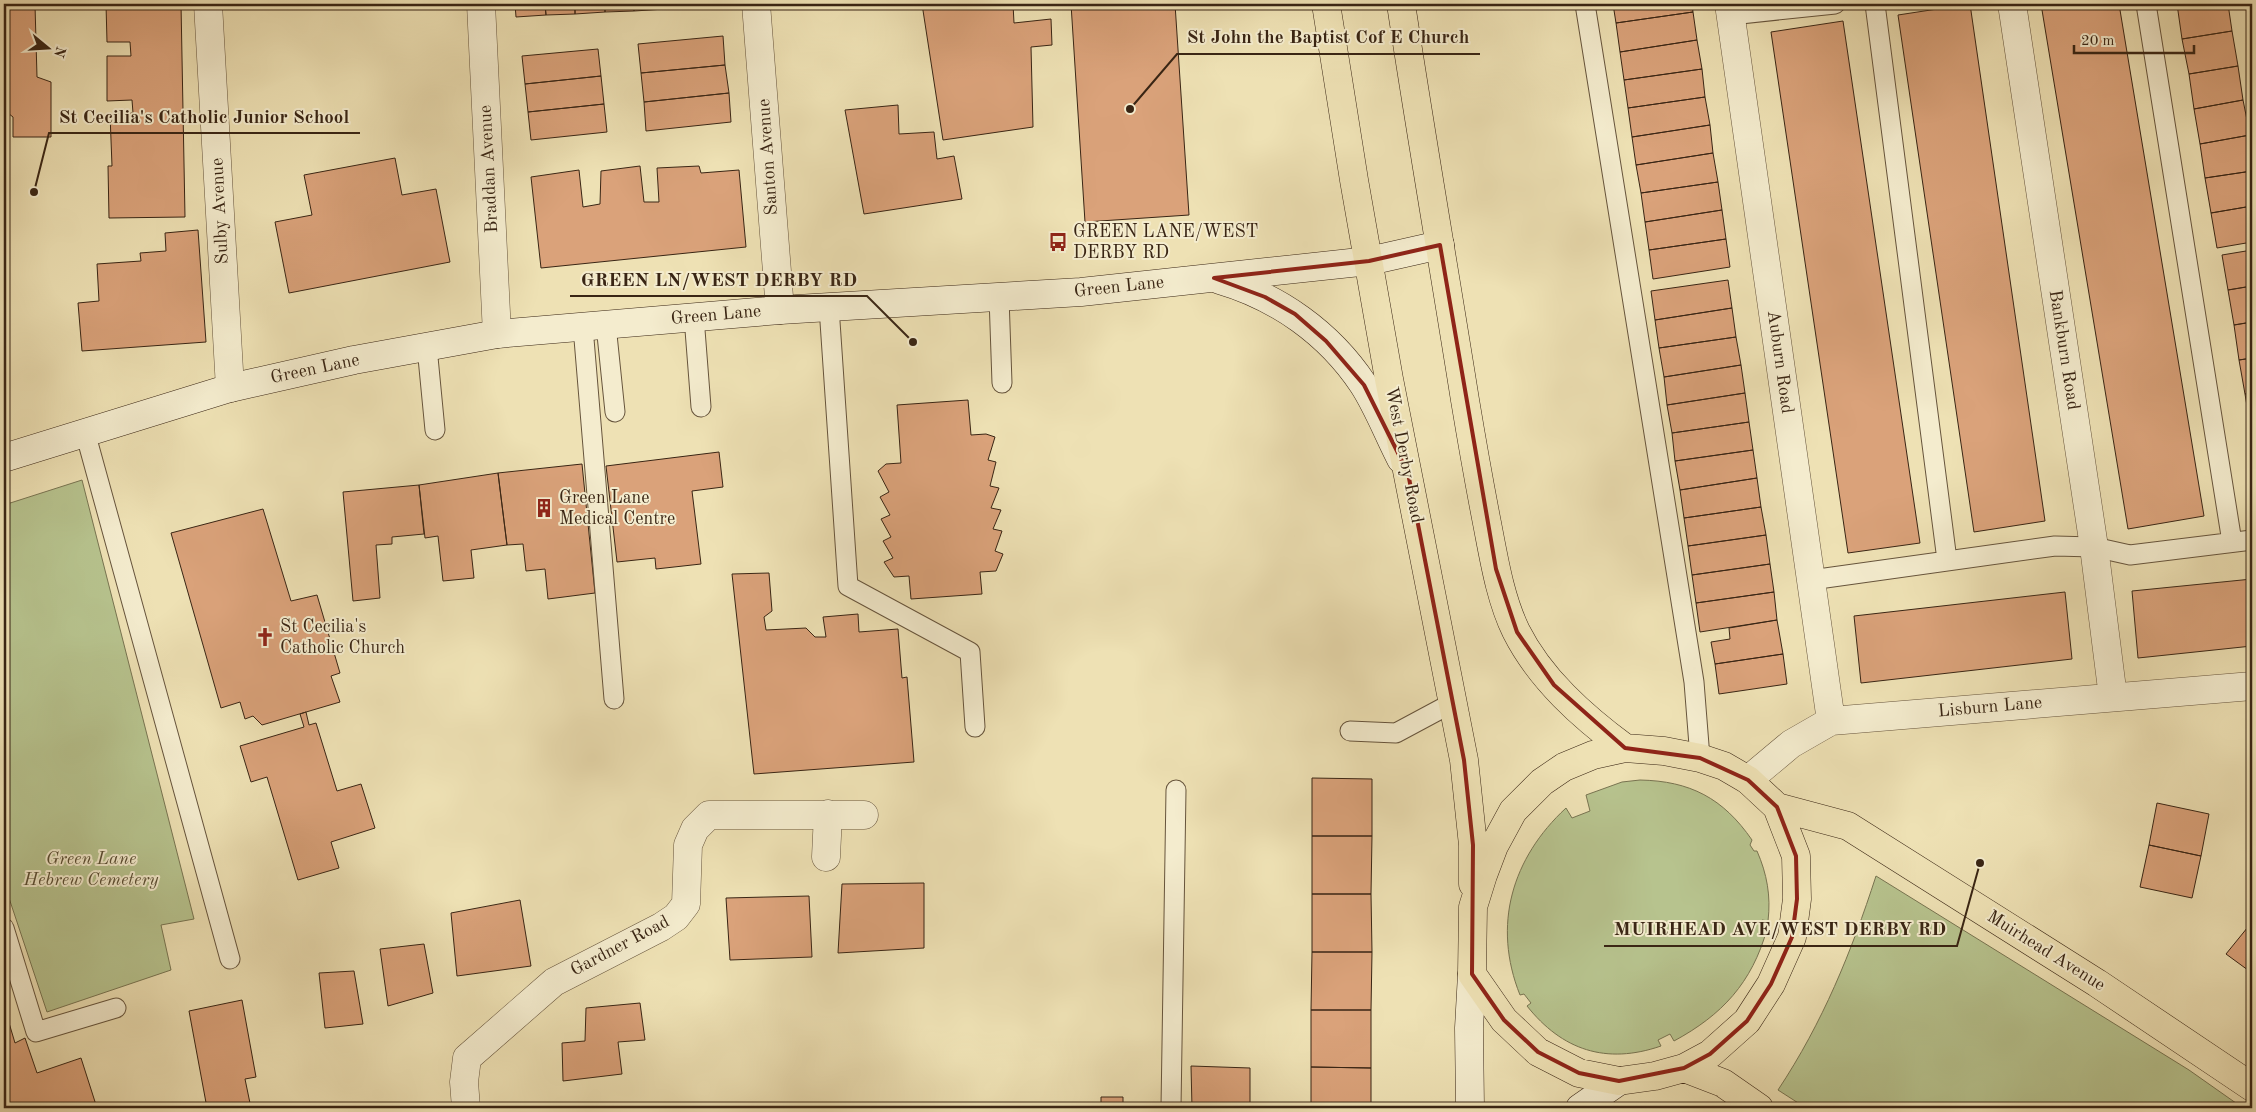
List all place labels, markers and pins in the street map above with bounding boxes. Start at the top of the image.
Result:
callout: St John the Baptist Cof E Church [1177,20,1480,54]
callout: St Cecilia's Catholic Junior School [49,99,360,133]
place label: GREEN LANE/WEST DERBY RD [1073,223,1258,262]
bus stop icon: GREEN LANE/WEST DERBY RD [1047,231,1069,253]
callout: GREEN LN/WEST DERBY RD [570,262,867,296]
place label: Green Lane Medical Centre [559,489,675,528]
building icon: Green Lane Medical Centre [533,497,555,519]
place label: St Cecilia's Catholic Church [280,618,405,657]
church icon: St Cecilia's Catholic Church [254,626,276,648]
callout: MUIRHEAD AVE/WEST DERBY RD [1604,912,1957,946]

